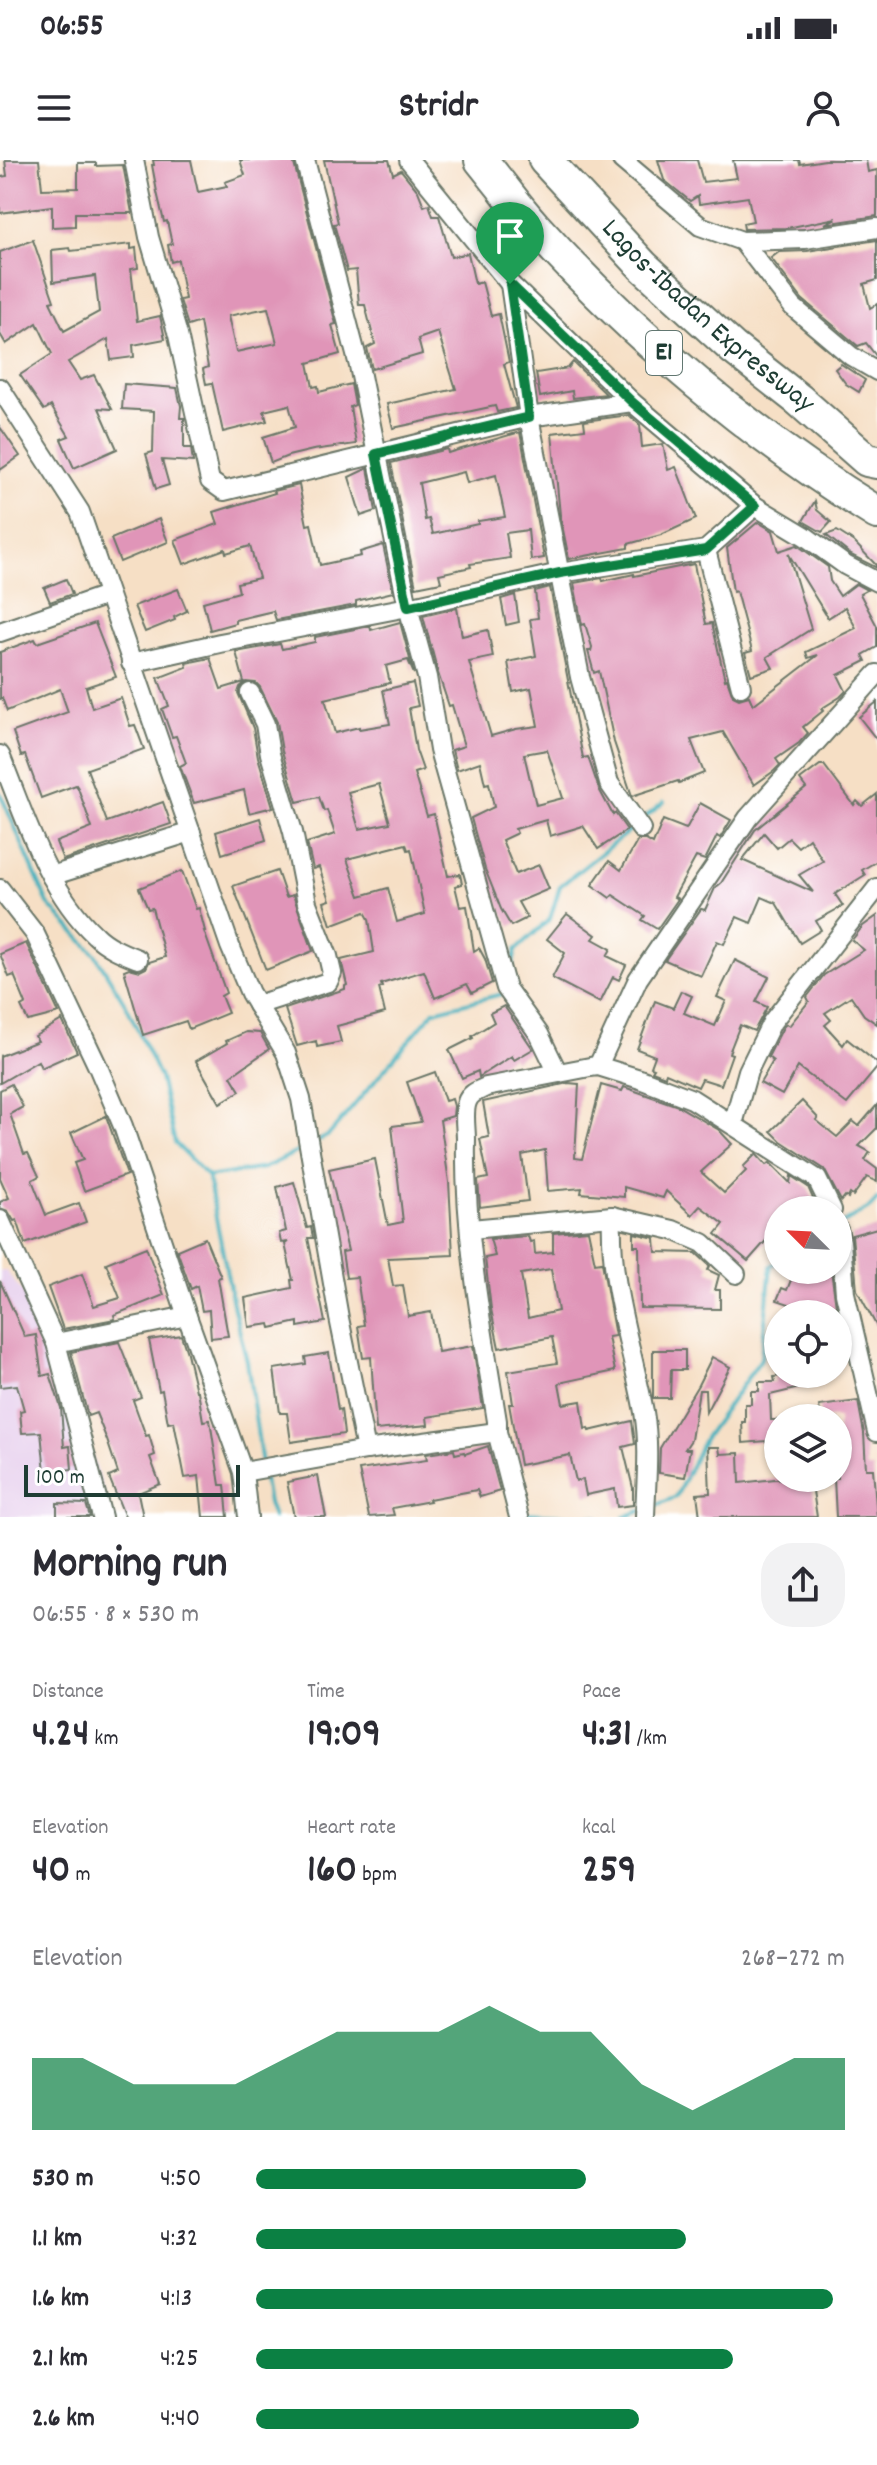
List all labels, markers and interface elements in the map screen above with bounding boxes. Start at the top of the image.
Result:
text: 06:55 [40,7,104,50]
text: Stridr [399,82,478,134]
icon: menu [32,86,76,130]
icon: person [801,86,845,130]
pin [476,202,544,284]
street label: Lagos-Ibadan Expressway [590,211,823,424]
icon: arrive [488,214,532,258]
road number: E1 [646,331,682,375]
north arrow [764,1196,852,1284]
map controls [764,1196,852,1492]
button: locate [764,1300,852,1388]
button: layers [764,1404,852,1492]
scale bar [24,1461,240,1497]
text: 100 m [36,1463,85,1494]
text: Morning run [32,1535,227,1598]
button: share [761,1543,845,1627]
text: 06:55 · 8 × 530 m [32,1597,199,1634]
text: Distance [32,1677,104,1708]
text: Time [307,1677,345,1708]
text: Pace [582,1677,621,1708]
text: 4.24 [32,1708,89,1765]
text: 19:09 [307,1708,381,1765]
text: 4:31 [582,1708,632,1765]
text: km [89,1724,119,1755]
text: /km [632,1724,667,1755]
text: Elevation [32,1813,109,1844]
text: Heart rate [307,1813,396,1844]
text: kcal [582,1813,615,1844]
text: 40 [32,1844,70,1901]
text: 160 [307,1844,357,1901]
text: 259 [582,1844,636,1901]
text: m [70,1860,91,1891]
text: bpm [357,1860,397,1891]
text: Elevation [32,1941,122,1978]
text: 268–272 m [741,1941,845,1978]
text: 530 m [32,2161,94,2198]
text: 4:50 [160,2161,201,2198]
text: 1.1 km [32,2221,82,2258]
text: 4:32 [160,2221,198,2258]
text: 1.6 km [32,2281,89,2318]
text: 4:13 [160,2281,192,2318]
text: 2.1 km [32,2341,88,2378]
text: 4:25 [160,2341,199,2378]
text: 2.6 km [32,2401,95,2438]
text: 4:40 [160,2401,200,2438]

